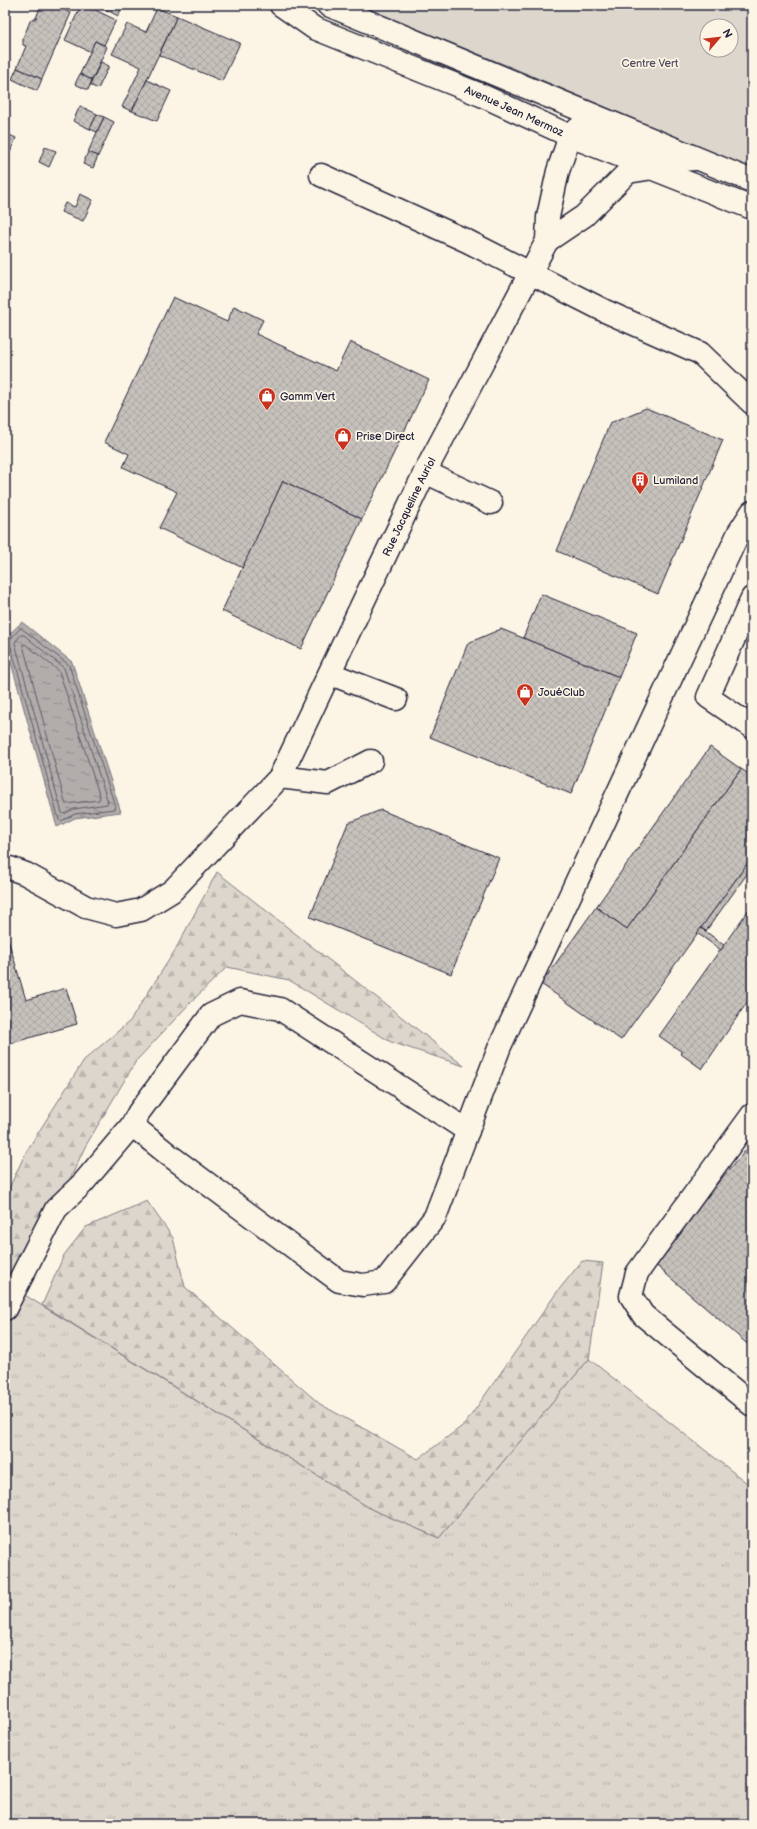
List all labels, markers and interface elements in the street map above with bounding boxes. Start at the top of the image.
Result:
north arrow [699,18,739,58]
text: N [720,27,735,40]
park label: Centre Vert [622,57,679,70]
street label: Avenue Jean Mermoz [463,83,566,140]
shop icon: Gamm Vert [257,386,277,411]
place label: Gamm Vert [280,390,336,403]
shop icon: Prise Direct [333,426,353,451]
place label: Prise Direct [356,430,415,443]
street label: Rue Jacqueline Auriol [380,455,439,558]
building icon: Lumiland [630,470,650,495]
place label: Lumiland [653,474,698,487]
shop icon: JouéClub [515,682,535,707]
place label: JouéClub [538,686,585,699]

